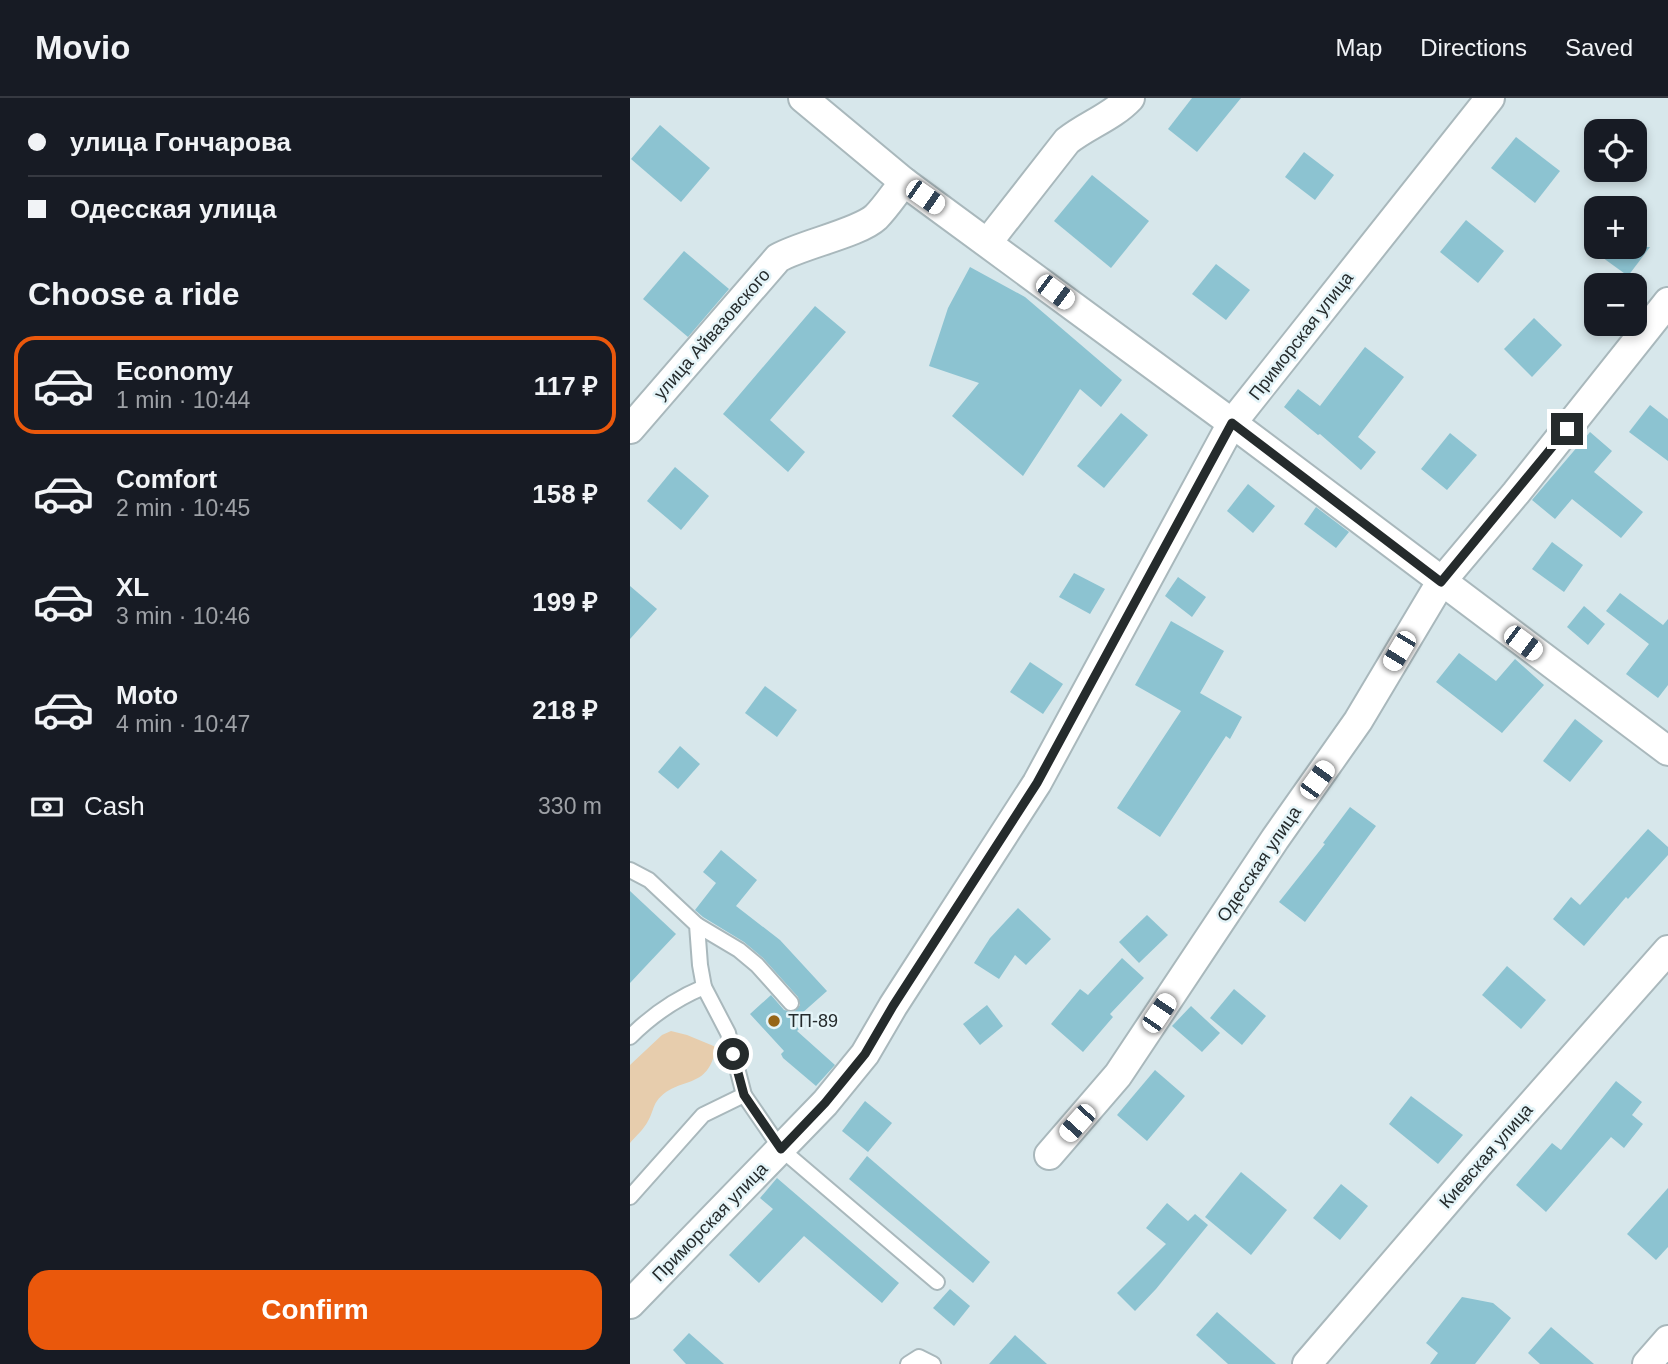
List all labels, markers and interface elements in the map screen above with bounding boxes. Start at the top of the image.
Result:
text: Movio [35,29,130,66]
text: Map [1336,34,1382,61]
text: Directions [1420,34,1527,61]
text: Saved [1565,34,1633,61]
map controls [1584,119,1647,336]
button: locate [1584,119,1647,182]
text: улица Гончарова [70,127,291,157]
car [902,176,949,218]
text: Одесская улица [70,194,276,224]
button: + [1584,196,1647,259]
street label: улица Айвазовского [650,265,774,403]
street label: Приморская улица [1245,267,1358,404]
car [1032,271,1079,313]
button: − [1584,273,1647,336]
text: Choose a ride [28,276,240,312]
icon: car [32,354,95,417]
text: Economy [116,356,233,386]
text: 117 ₽ [534,371,598,401]
text: 1 min · 10:44 [116,387,250,413]
route end [1551,413,1583,445]
icon: car [32,462,95,525]
text: Comfort [116,464,217,494]
text: 158 ₽ [532,479,598,509]
text: 2 min · 10:45 [116,495,250,521]
icon: car [32,570,95,633]
text: XL [116,572,149,602]
text: 199 ₽ [532,587,598,617]
text: 3 min · 10:46 [116,603,250,629]
car [1500,622,1547,664]
car [1380,628,1419,674]
icon: car [32,678,95,741]
text: Moto [116,680,178,710]
text: 218 ₽ [532,695,598,725]
text: 4 min · 10:47 [116,711,250,737]
car [1297,757,1338,803]
icon: cash [28,788,66,826]
text: Cash [84,791,145,821]
text: 330 m [538,793,602,819]
street label: Одесская улица [1213,802,1305,925]
car [1139,990,1180,1036]
place label: ТП-89 [788,1011,838,1031]
marker: ТП-89 [766,1013,782,1029]
route start [717,1038,749,1070]
street label: Киевская улица [1435,1099,1537,1212]
car [1056,1100,1099,1146]
street label: Приморская улица [648,1158,772,1285]
button: Confirm [28,1270,602,1350]

